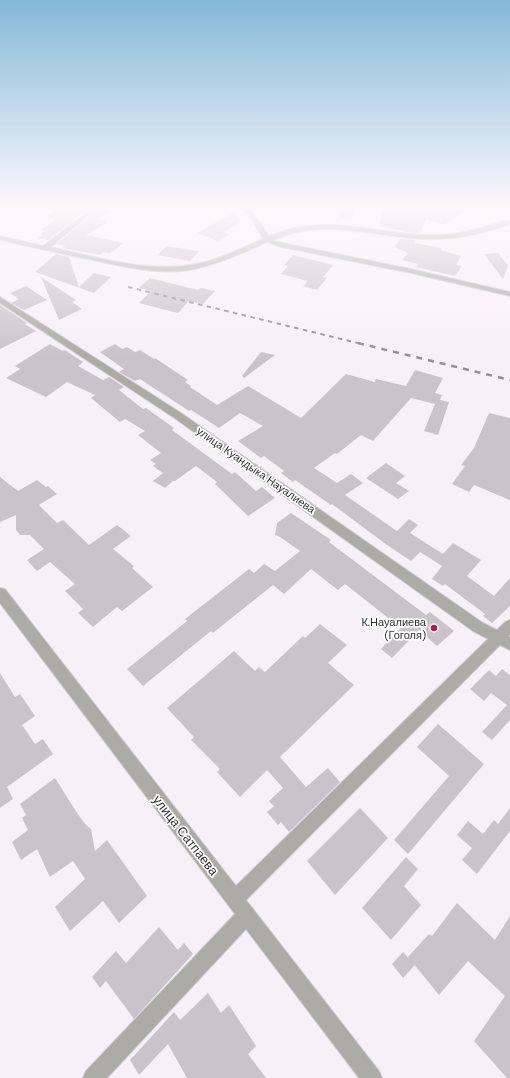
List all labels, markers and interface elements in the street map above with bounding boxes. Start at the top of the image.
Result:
street label: улица Куандыка Науалиева [194,424,319,517]
place label: К.Науалиева (Гоголя) [361,615,427,642]
marker: К.Науалиева (Гоголя) [429,623,439,633]
street label: улица Сатпаева [149,792,223,879]

